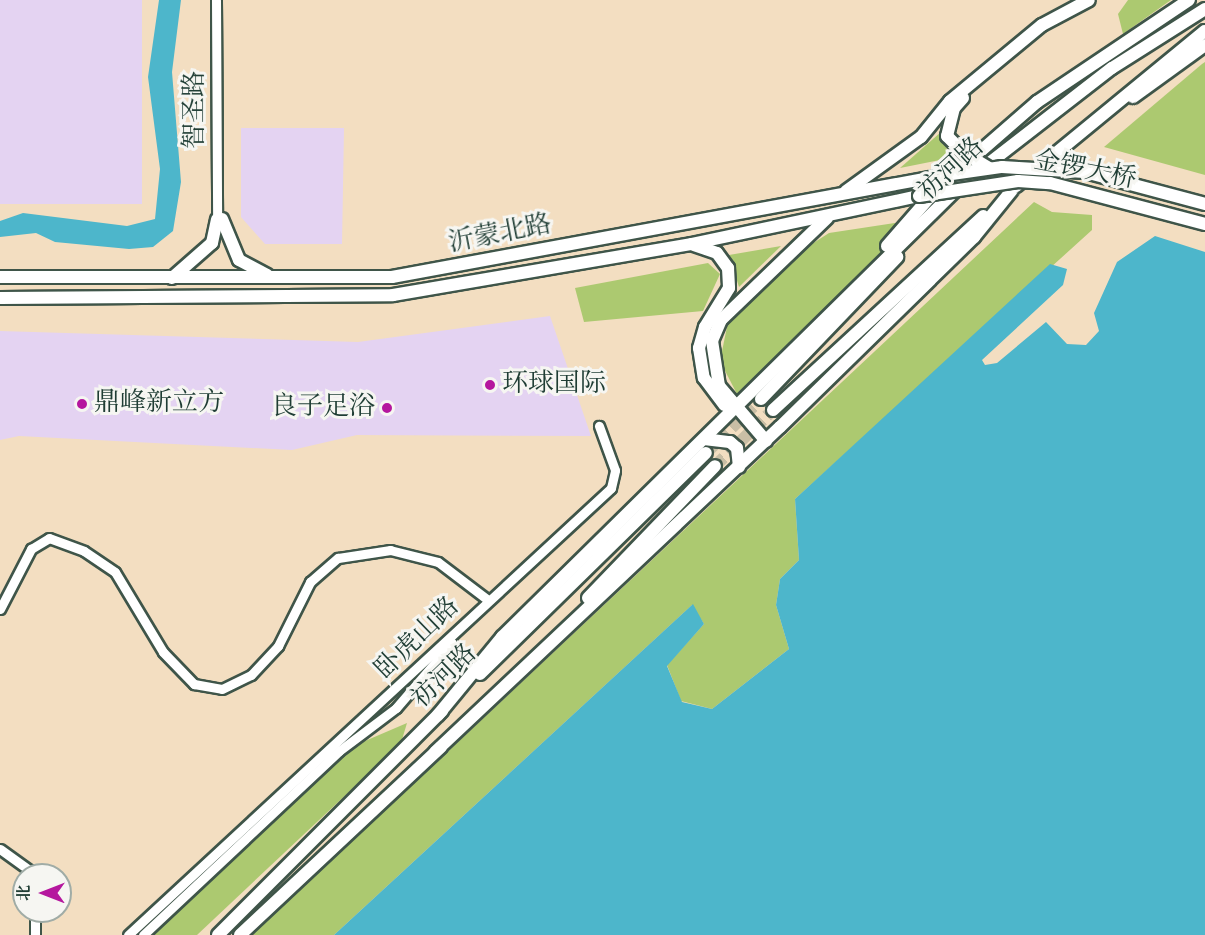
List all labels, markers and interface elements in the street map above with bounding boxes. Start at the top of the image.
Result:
street label: 智圣路 [180,71,212,149]
street label: 祊河路 [913,132,991,208]
street label: 金锣大桥 [1031,146,1139,196]
street label: 沂蒙北路 [446,210,554,260]
place label: 环球国际 [502,369,606,401]
marker: 环球国际 [483,378,497,392]
place label: 鼎峰新立方 [94,388,224,420]
place label: 良子足浴 [271,392,375,424]
marker: 鼎峰新立方 [75,397,89,411]
marker: 良子足浴 [380,401,394,415]
street label: 卧虎山路 [370,592,466,686]
street label: 祊河路 [406,639,484,715]
north arrow [12,863,72,923]
text: 北 [14,885,37,901]

